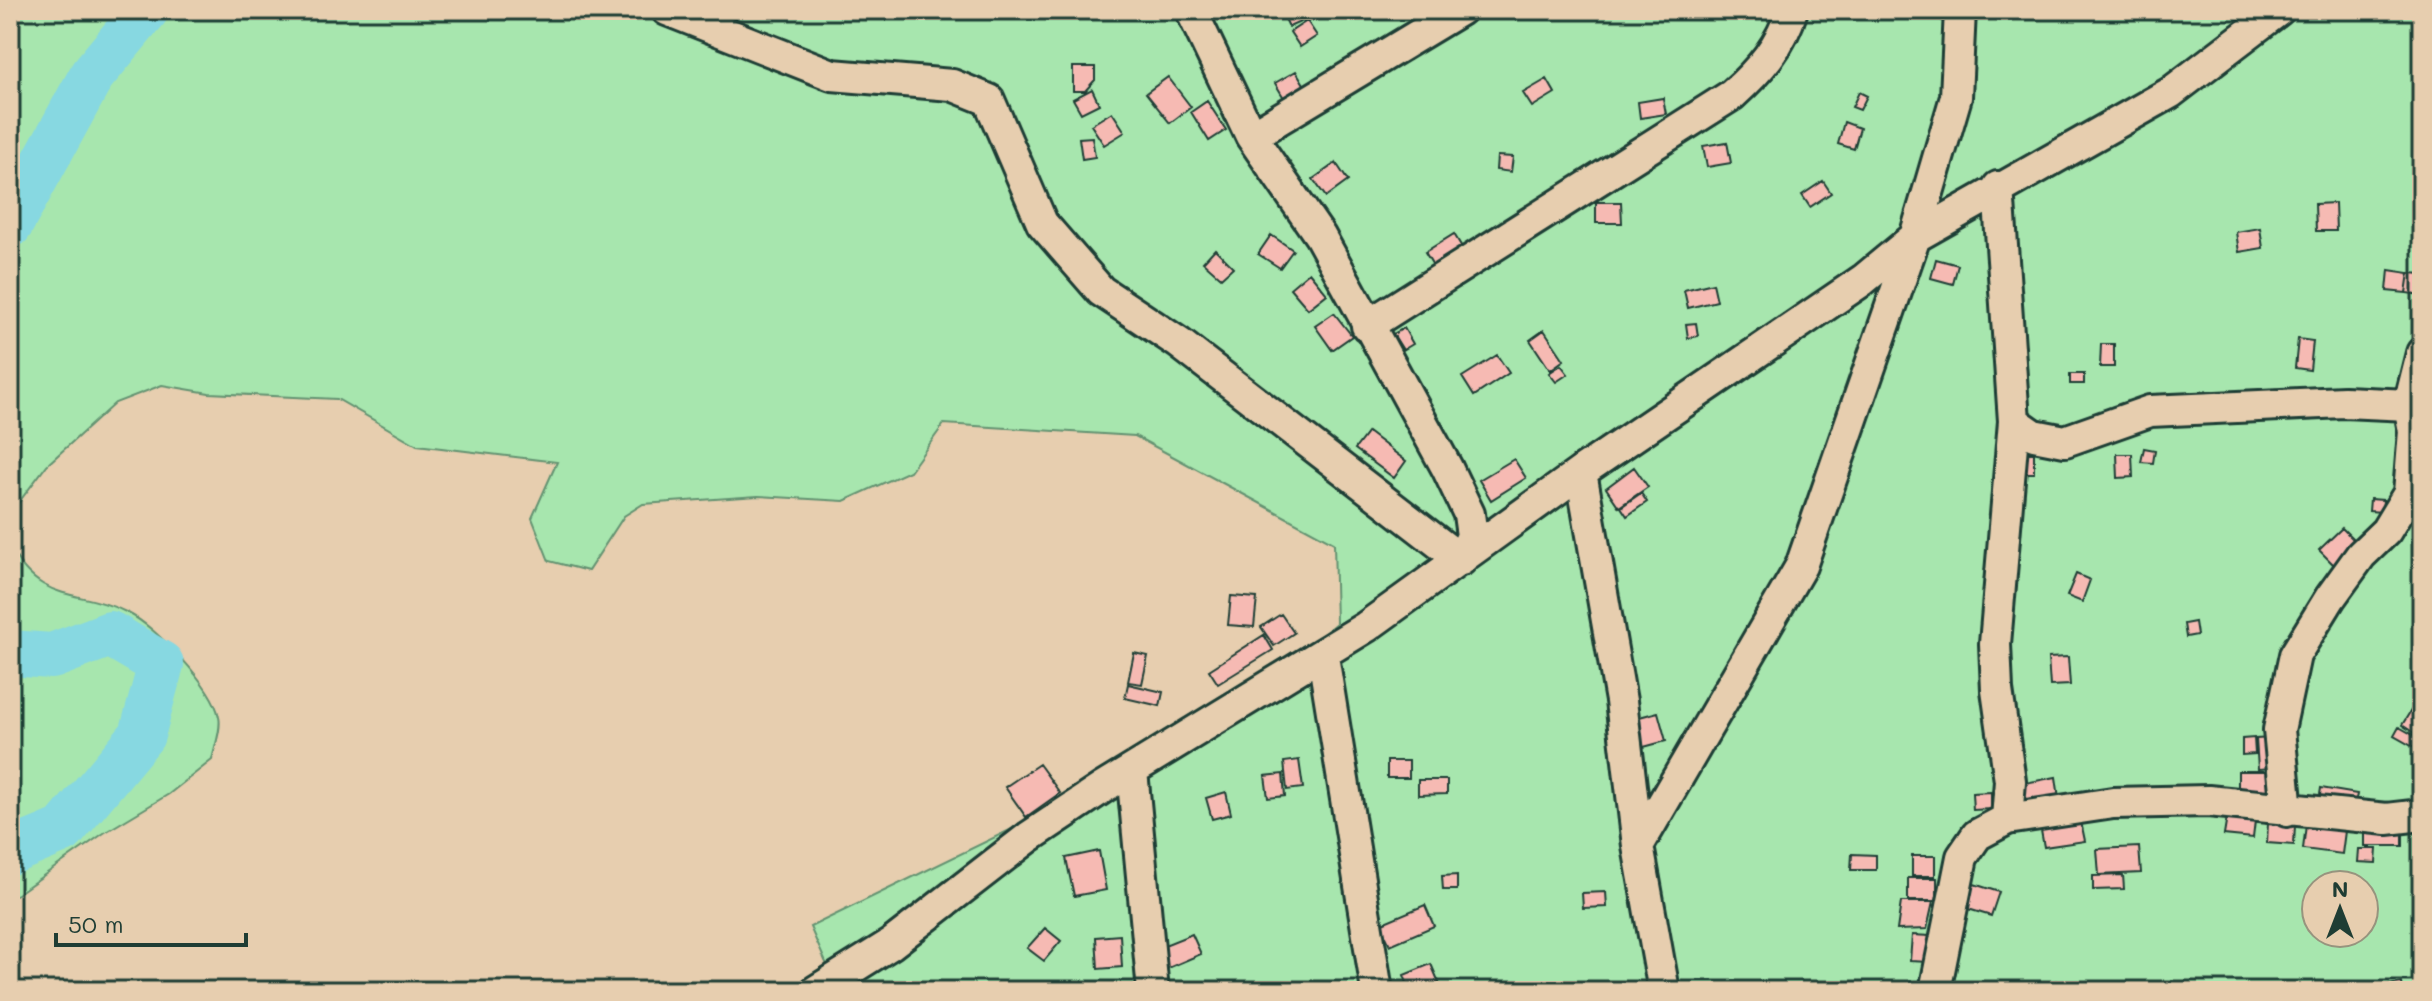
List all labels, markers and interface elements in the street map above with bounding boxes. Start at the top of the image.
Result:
north arrow [2300,869,2380,949]
text: N [2332,874,2348,903]
scale bar [56,897,246,947]
text: 50 m [68,908,124,939]

